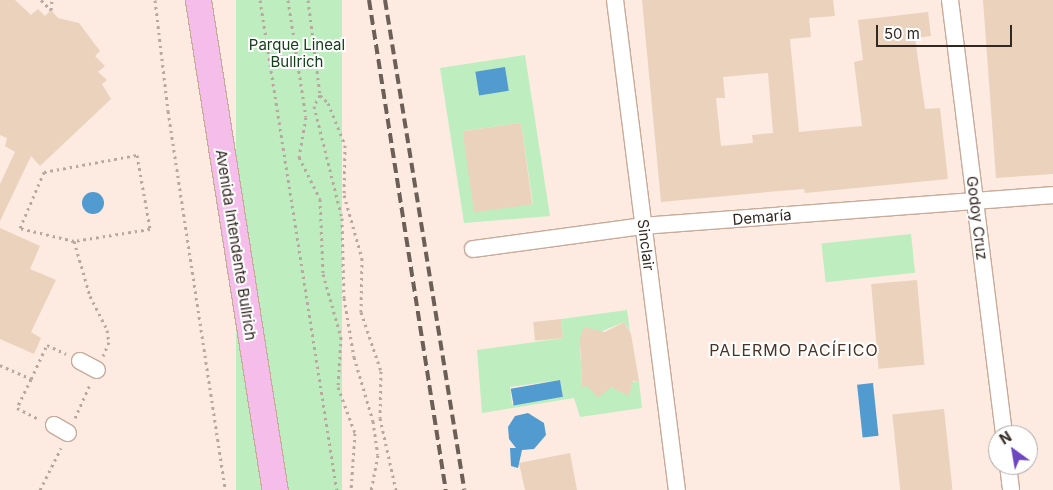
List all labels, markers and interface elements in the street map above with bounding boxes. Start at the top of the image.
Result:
scale bar [878,15,1014,47]
text: 50 m [884,24,920,43]
park label: Parque Lineal Bullrich [249,35,345,70]
street label: Avenida Intendente Bullrich [212,148,260,342]
street label: Godoy Cruz [963,175,991,261]
street label: Demaría [732,205,792,229]
street label: Sinclair [634,218,658,272]
district label: PALERMO PACÍFICO [707,340,881,360]
north arrow [988,425,1038,475]
text: N [996,428,1014,448]

